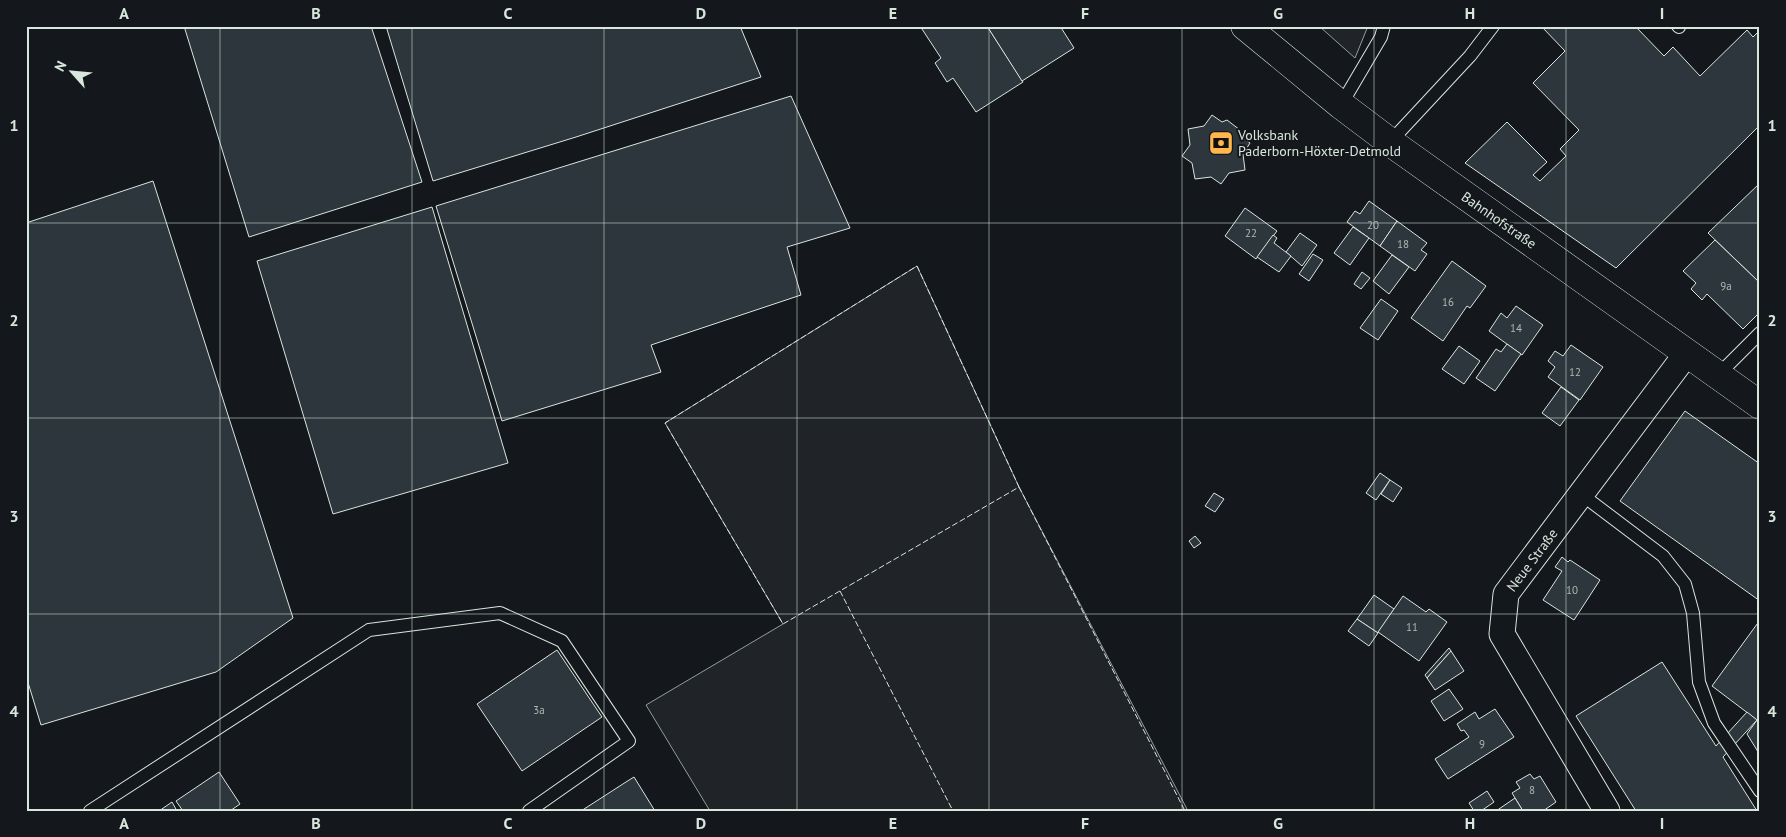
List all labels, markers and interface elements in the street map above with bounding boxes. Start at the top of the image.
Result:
text: A [119,3,129,23]
text: B [311,3,321,23]
text: C [504,3,513,23]
text: D [696,3,706,23]
text: E [889,3,897,23]
text: F [1081,3,1089,23]
text: G [1273,3,1283,23]
text: H [1465,3,1475,23]
text: I [1660,3,1664,23]
north arrow [48,48,98,98]
text: N [50,58,71,74]
text: 1 [9,115,19,135]
text: 1 [1767,115,1777,135]
place label: Volksbank Paderborn-Höxter-Detmold [1237,126,1401,160]
bank icon: Volksbank Paderborn-Höxter-Detmold [1208,130,1234,156]
street label: Bahnhofstraße [1458,187,1540,253]
house number: 20 [1367,218,1379,232]
house number: 22 [1245,226,1257,240]
house number: 18 [1397,237,1409,251]
house number: 9a [1720,279,1732,293]
house number: 16 [1442,295,1454,309]
text: 2 [9,310,19,330]
text: 2 [1767,310,1777,330]
house number: 14 [1510,321,1522,335]
house number: 12 [1569,365,1581,379]
text: 3 [9,506,19,526]
text: 3 [1767,506,1777,526]
street label: Neue Straße [1502,525,1562,595]
house number: 10 [1566,583,1578,597]
house number: 11 [1406,620,1418,634]
text: 4 [9,701,19,721]
text: 4 [1767,701,1777,721]
house number: 3a [533,703,545,717]
house number: 9 [1479,737,1485,751]
house number: 8 [1529,783,1535,797]
text: A [119,813,129,833]
text: B [311,813,321,833]
text: C [504,813,513,833]
text: D [696,813,706,833]
text: E [889,813,897,833]
text: F [1081,813,1089,833]
text: G [1273,813,1283,833]
text: H [1465,813,1475,833]
text: I [1660,813,1664,833]

